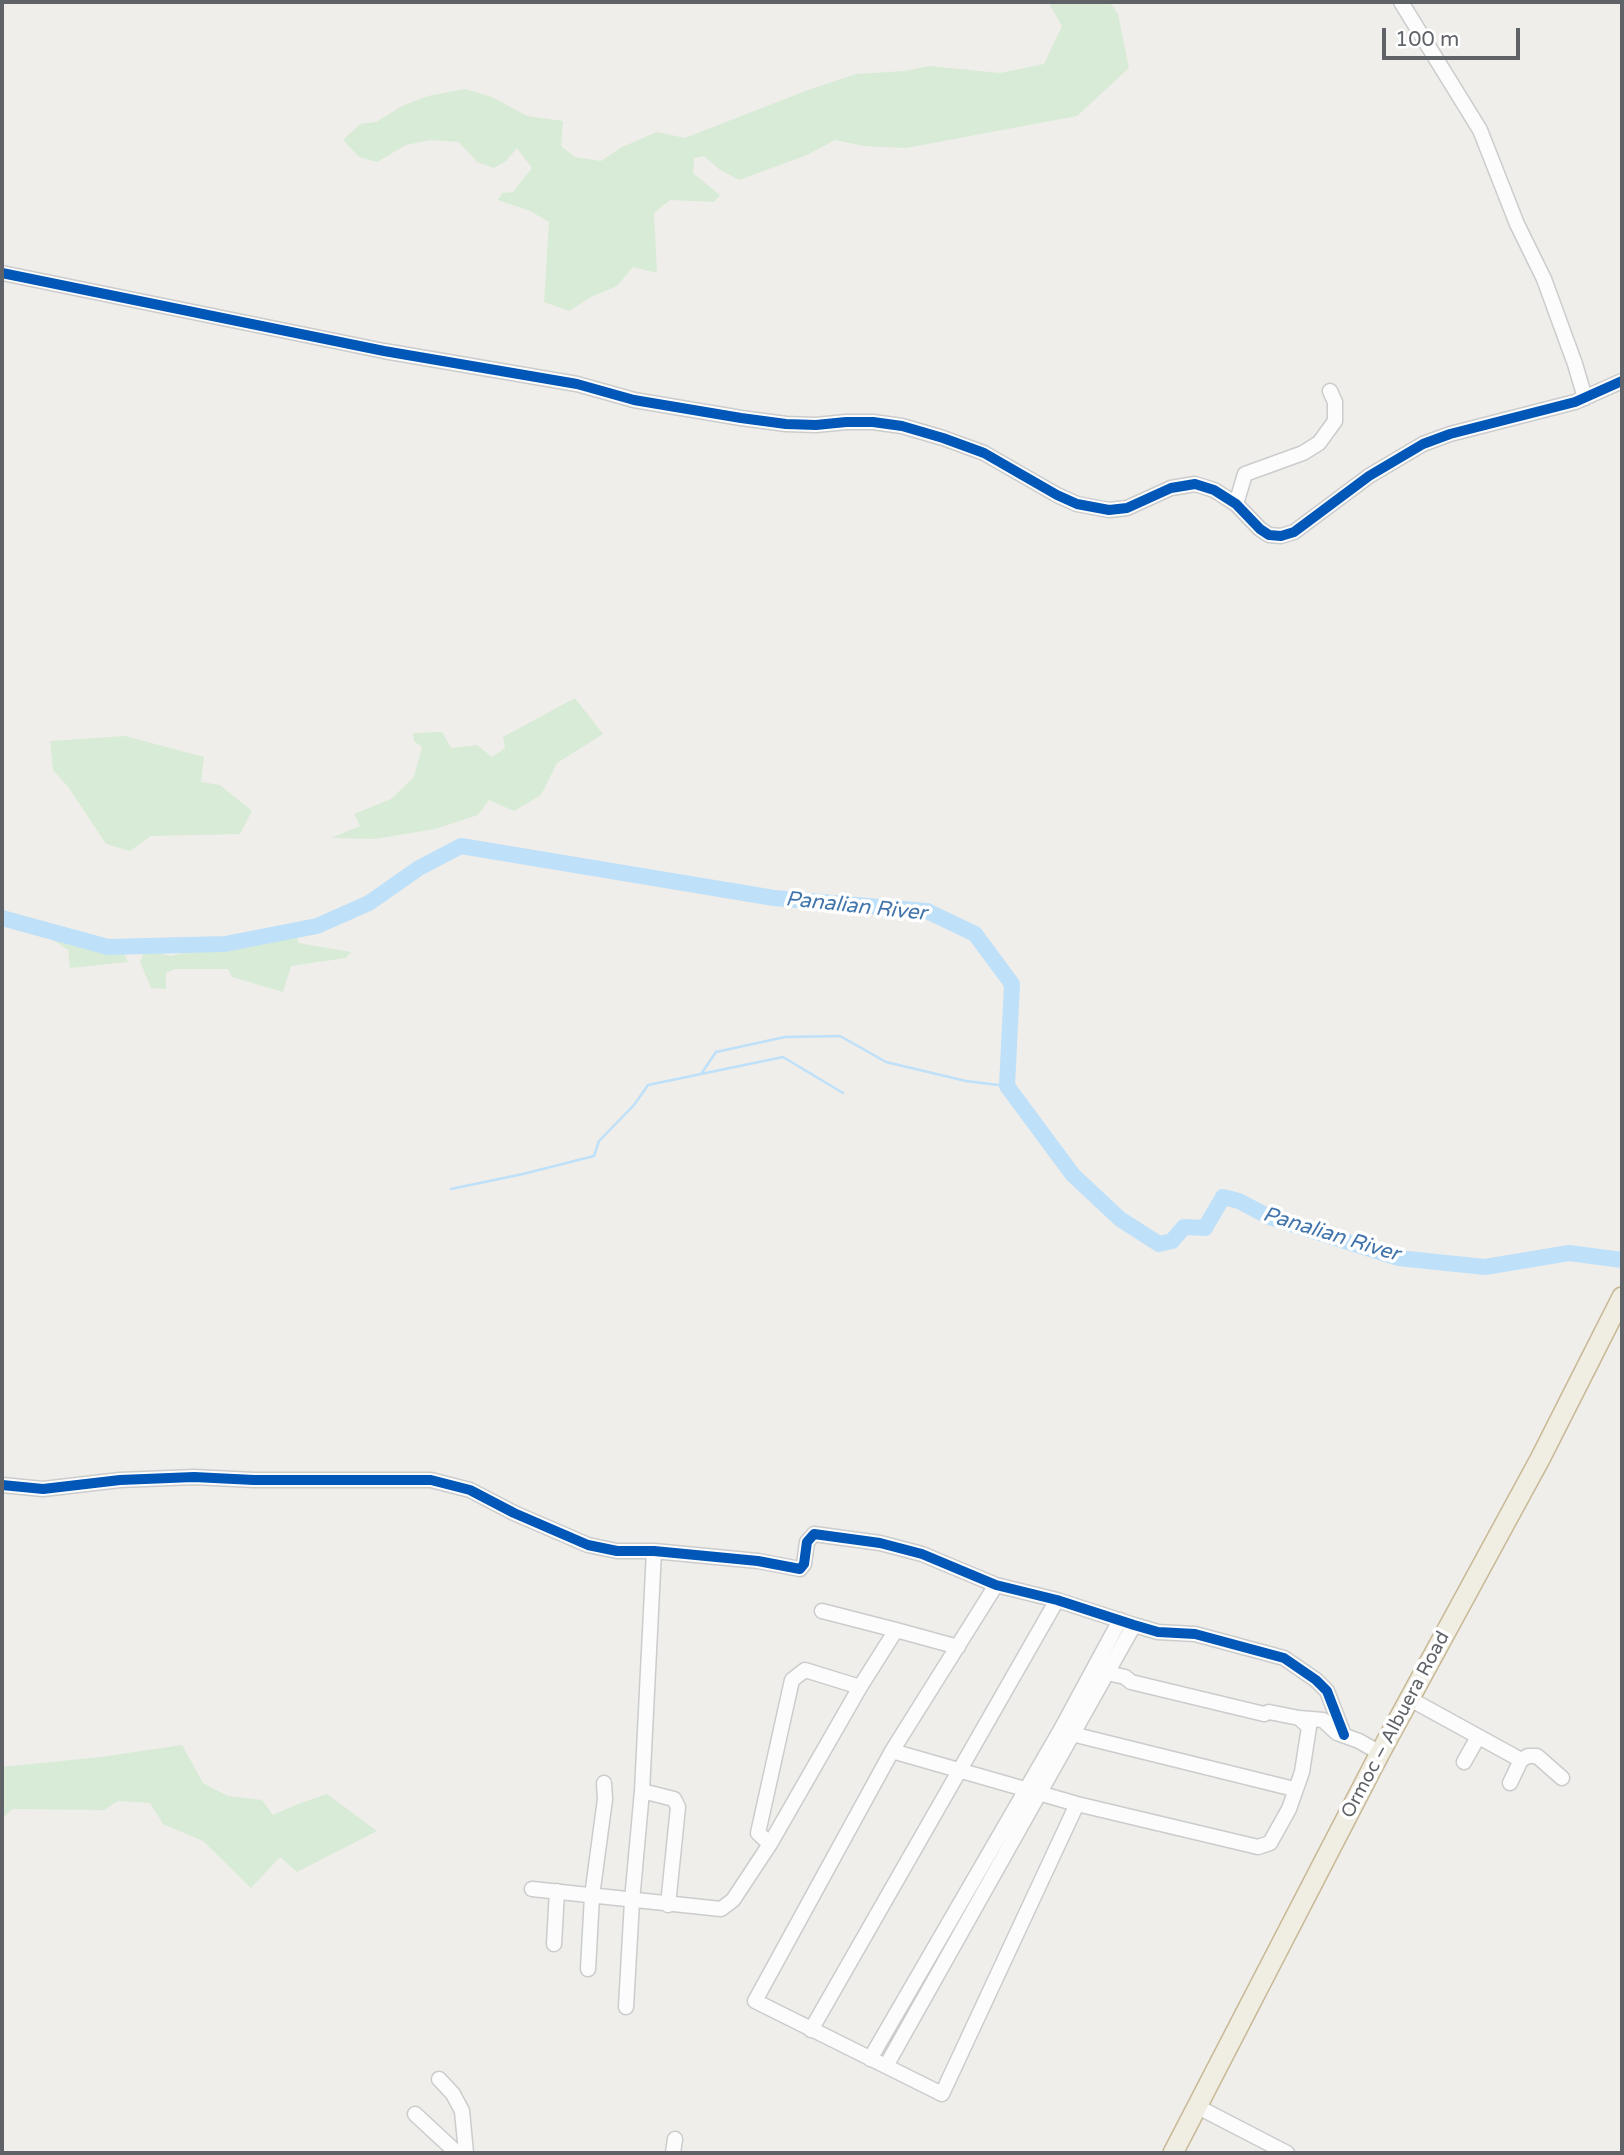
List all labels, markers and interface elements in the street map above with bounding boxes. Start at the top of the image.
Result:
scale bar [1386,14,1524,58]
text: 100 m [1395,27,1459,52]
water label: Panalian River [784,887,928,927]
water label: Panalian River [1260,1202,1402,1268]
street label: Ormoc – Albuera Road [1337,1628,1455,1822]

